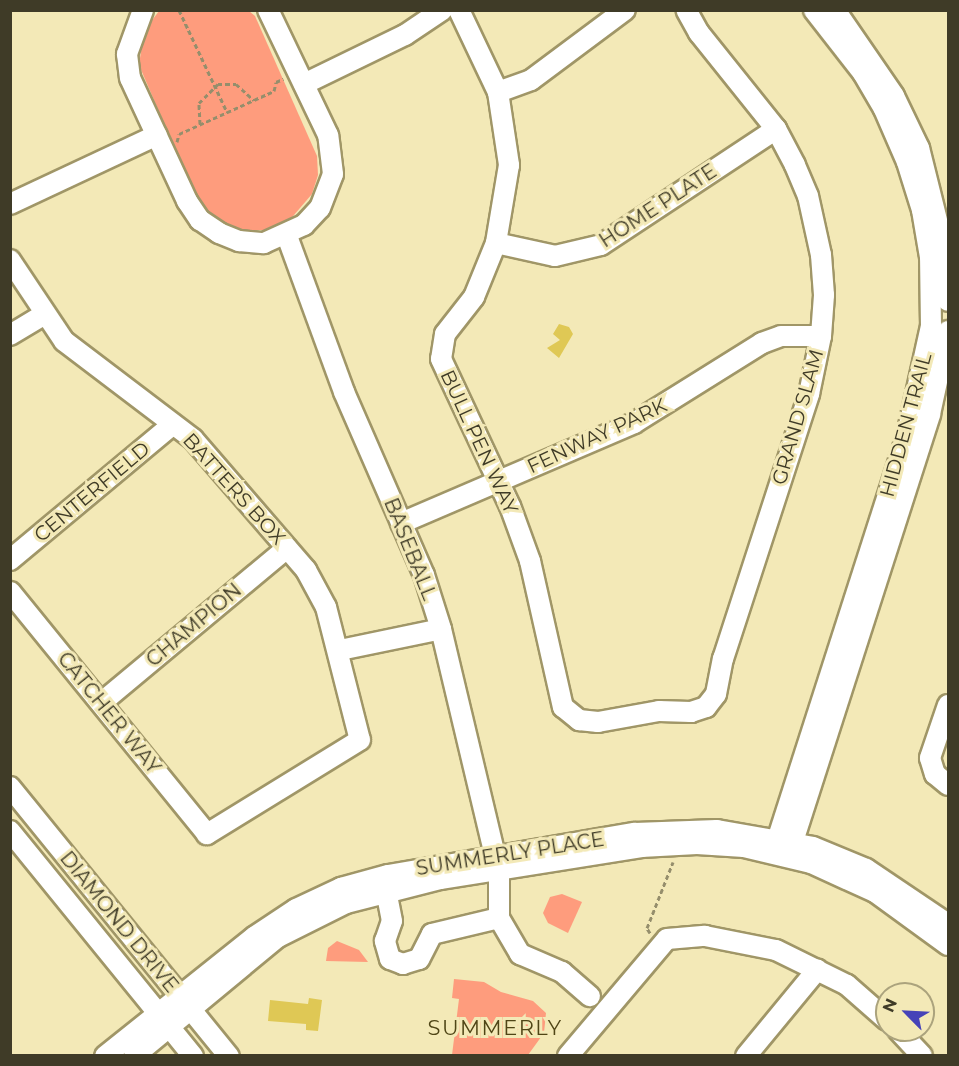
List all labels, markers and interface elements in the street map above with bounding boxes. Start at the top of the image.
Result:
street label: HOME PLATE [595,159,721,253]
street label: GRAND SLAM [767,347,829,487]
street label: HIDDEN TRAIL [875,350,937,500]
street label: BULL PEN WAY [435,366,523,518]
street label: FENWAY PARK [523,393,671,479]
street label: BATTERS BOX [178,428,290,550]
street label: CENTERFIELD [29,437,155,547]
street label: BASEBALL [379,494,441,604]
street label: CHAMPION [141,578,247,672]
street label: CATCHER WAY [53,647,165,779]
street label: SUMMERLY PLACE [414,827,606,881]
street label: DIAMOND DRIVE [55,847,183,997]
north arrow [875,982,935,1042]
text: N [879,996,901,1015]
district label: SUMMERLY [427,1015,563,1041]

